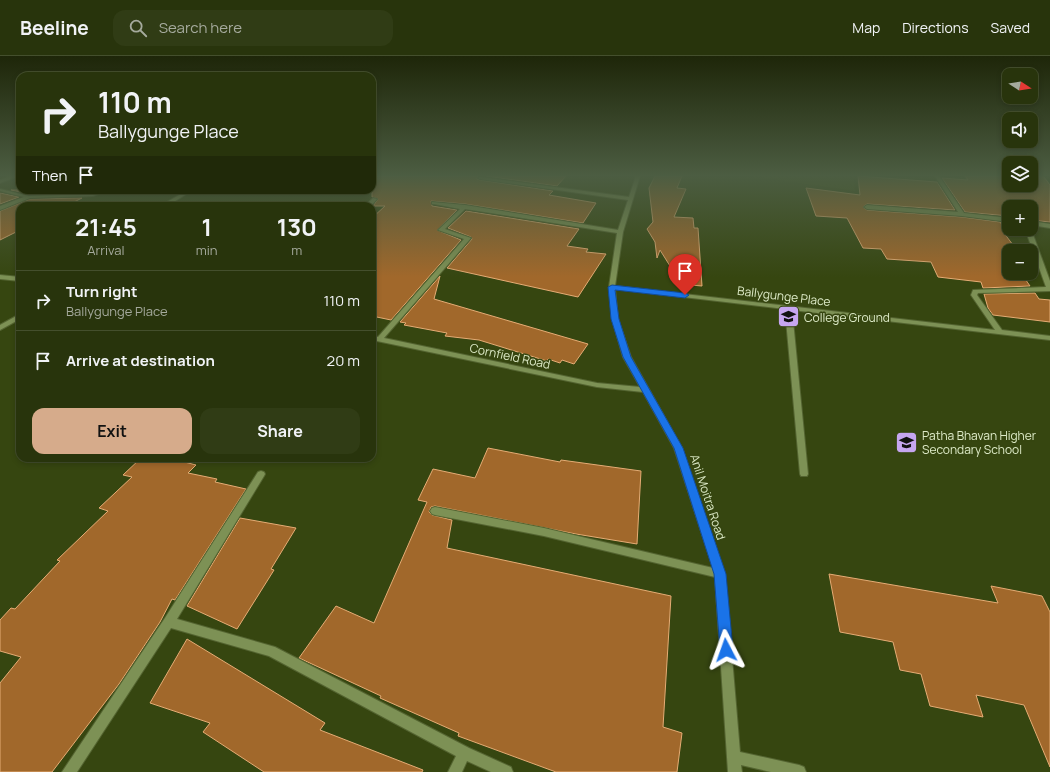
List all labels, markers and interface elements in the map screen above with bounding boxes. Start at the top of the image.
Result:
search box [113,10,393,46]
text: Beeline [20,15,89,41]
icon: search [127,17,149,39]
text: Search here [159,17,242,38]
text: Map [852,18,880,37]
text: Directions [902,18,969,37]
text: Saved [991,18,1030,37]
north arrow [1002,68,1038,104]
map controls [1002,68,1038,280]
text: 110 m [98,83,172,121]
icon: right [32,88,84,140]
button: sound [1002,112,1038,148]
text: Ballygunge Place [98,119,239,143]
button: layers [1002,156,1038,192]
icon: arrive [75,164,97,186]
text: Then [32,165,67,186]
button: + [1002,200,1038,236]
text: 21:45 [75,210,137,243]
text: 1 [201,210,212,243]
text: 130 [277,210,317,243]
text: Arrival [87,241,124,259]
text: min [196,241,218,259]
text: m [291,241,302,259]
button: − [1002,244,1038,280]
pin [668,254,702,295]
icon: arrive [674,260,696,282]
text: Turn right [66,281,137,302]
street label: Ballygunge Place [736,282,832,310]
icon: right [32,290,54,312]
text: 110 m [323,290,360,311]
text: Ballygunge Place [66,302,168,320]
school or university icon: College Ground [775,304,801,330]
place label: College Ground [804,309,890,326]
street label: Cornfield Road [468,339,552,373]
icon: arrive [32,350,54,372]
text: Arrive at destination [66,350,215,371]
text: 20 m [327,350,360,371]
button: Exit [32,408,192,454]
button: Share [200,408,360,454]
place label: Patha Bhavan Higher Secondary School [922,427,1037,458]
school or university icon: Patha Bhavan Higher Secondary School [893,429,919,455]
street label: Anil Moitra Road [686,452,730,542]
position arrow [705,629,747,671]

